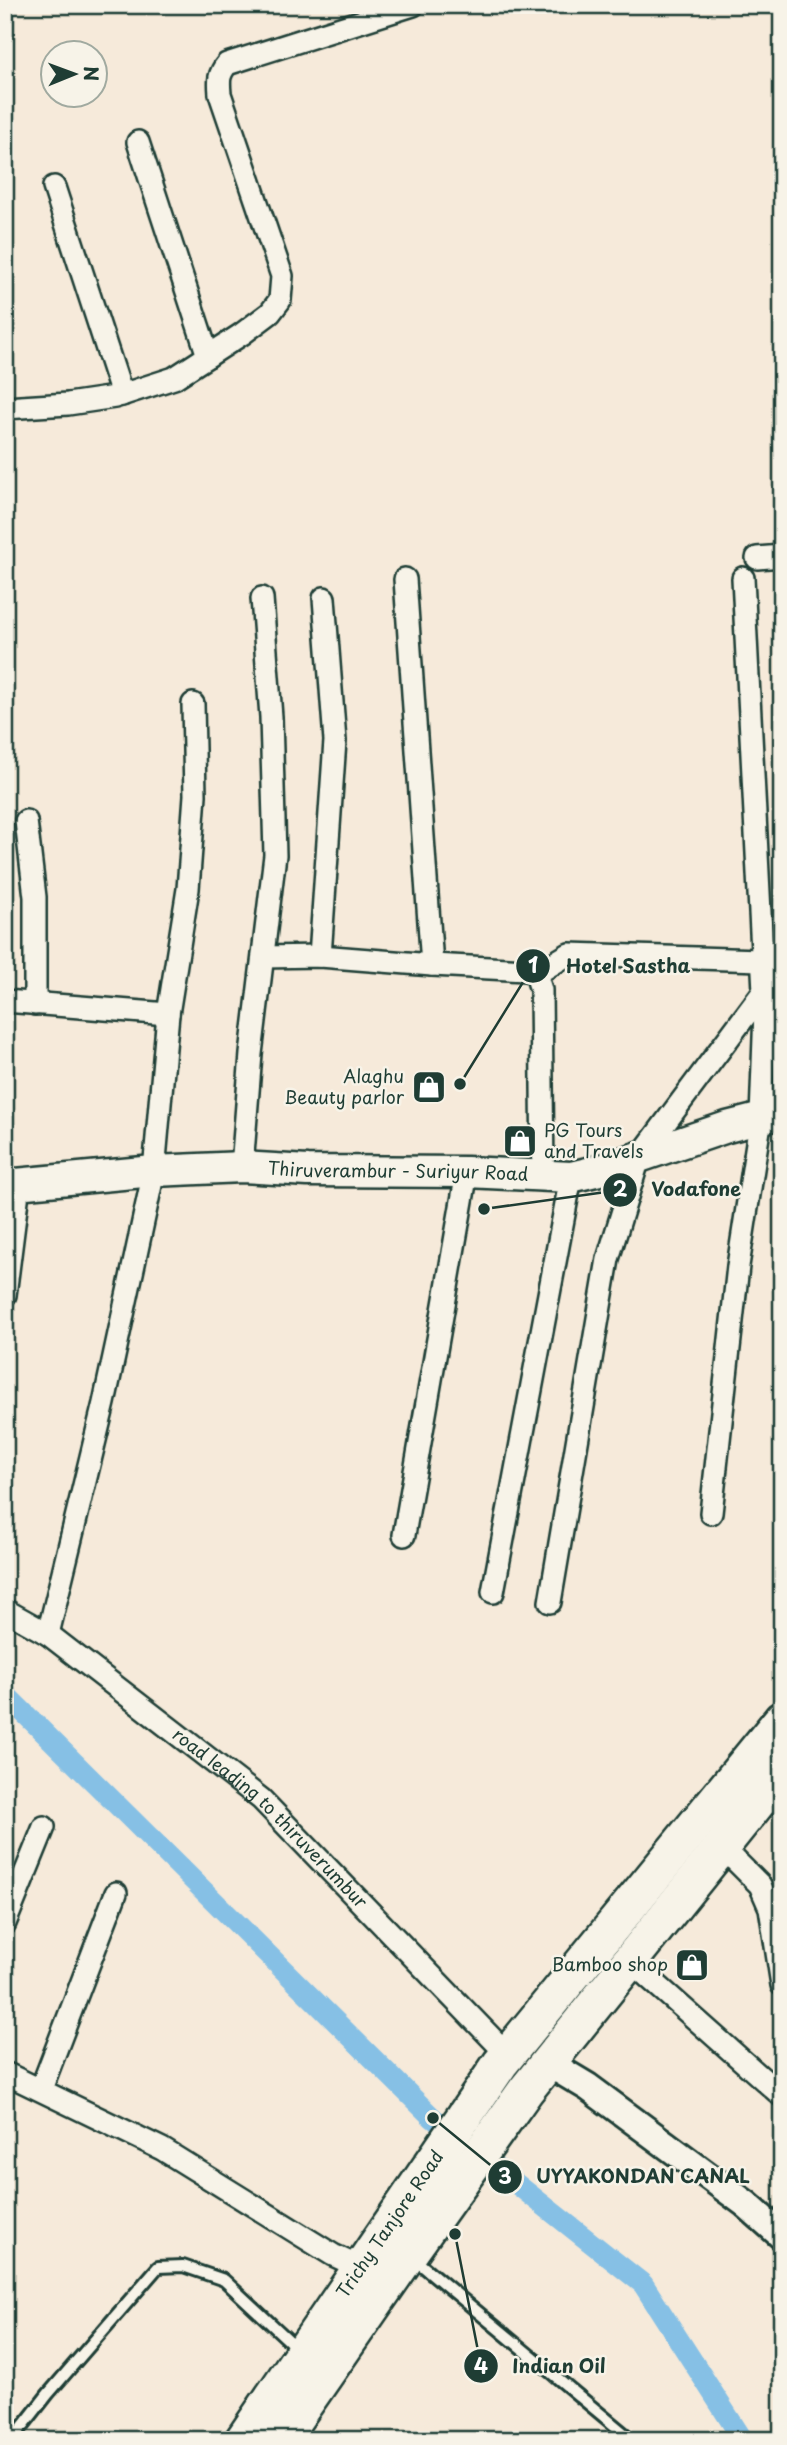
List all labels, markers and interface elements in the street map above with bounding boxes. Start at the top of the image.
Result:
north arrow [38,38,108,108]
text: N [78,66,106,81]
callout: Hotel Sastha [516,946,704,986]
text: 1 [528,948,538,980]
text: Hotel Sastha [566,951,690,979]
place label: Alaghu Beauty parlor [284,1062,405,1110]
shop icon: Alaghu Beauty parlor [410,1068,448,1106]
place label: PG Tours and Travels [544,1116,643,1164]
shop icon: PG Tours and Travels [501,1122,539,1160]
street label: Thiruverambur - Suriyur Road [267,1154,529,1187]
callout: Vodafone [603,1170,755,1210]
text: 2 [613,1172,628,1204]
text: Vodafone [651,1174,741,1202]
street label: road leading to thiruverumbur [167,1720,375,1914]
shop icon: Bamboo shop [673,1946,711,1984]
place label: Bamboo shop [552,1950,668,1977]
street label: Trichy Tanjore Road [329,2144,449,2303]
callout: UYYAKONDAN CANAL [487,2157,764,2197]
text: 3 [498,2159,512,2191]
text: UYYAKONDAN CANAL [536,2161,750,2189]
callout: Indian Oil [463,2346,620,2386]
text: 4 [474,2349,488,2381]
text: Indian Oil [512,2351,606,2379]

